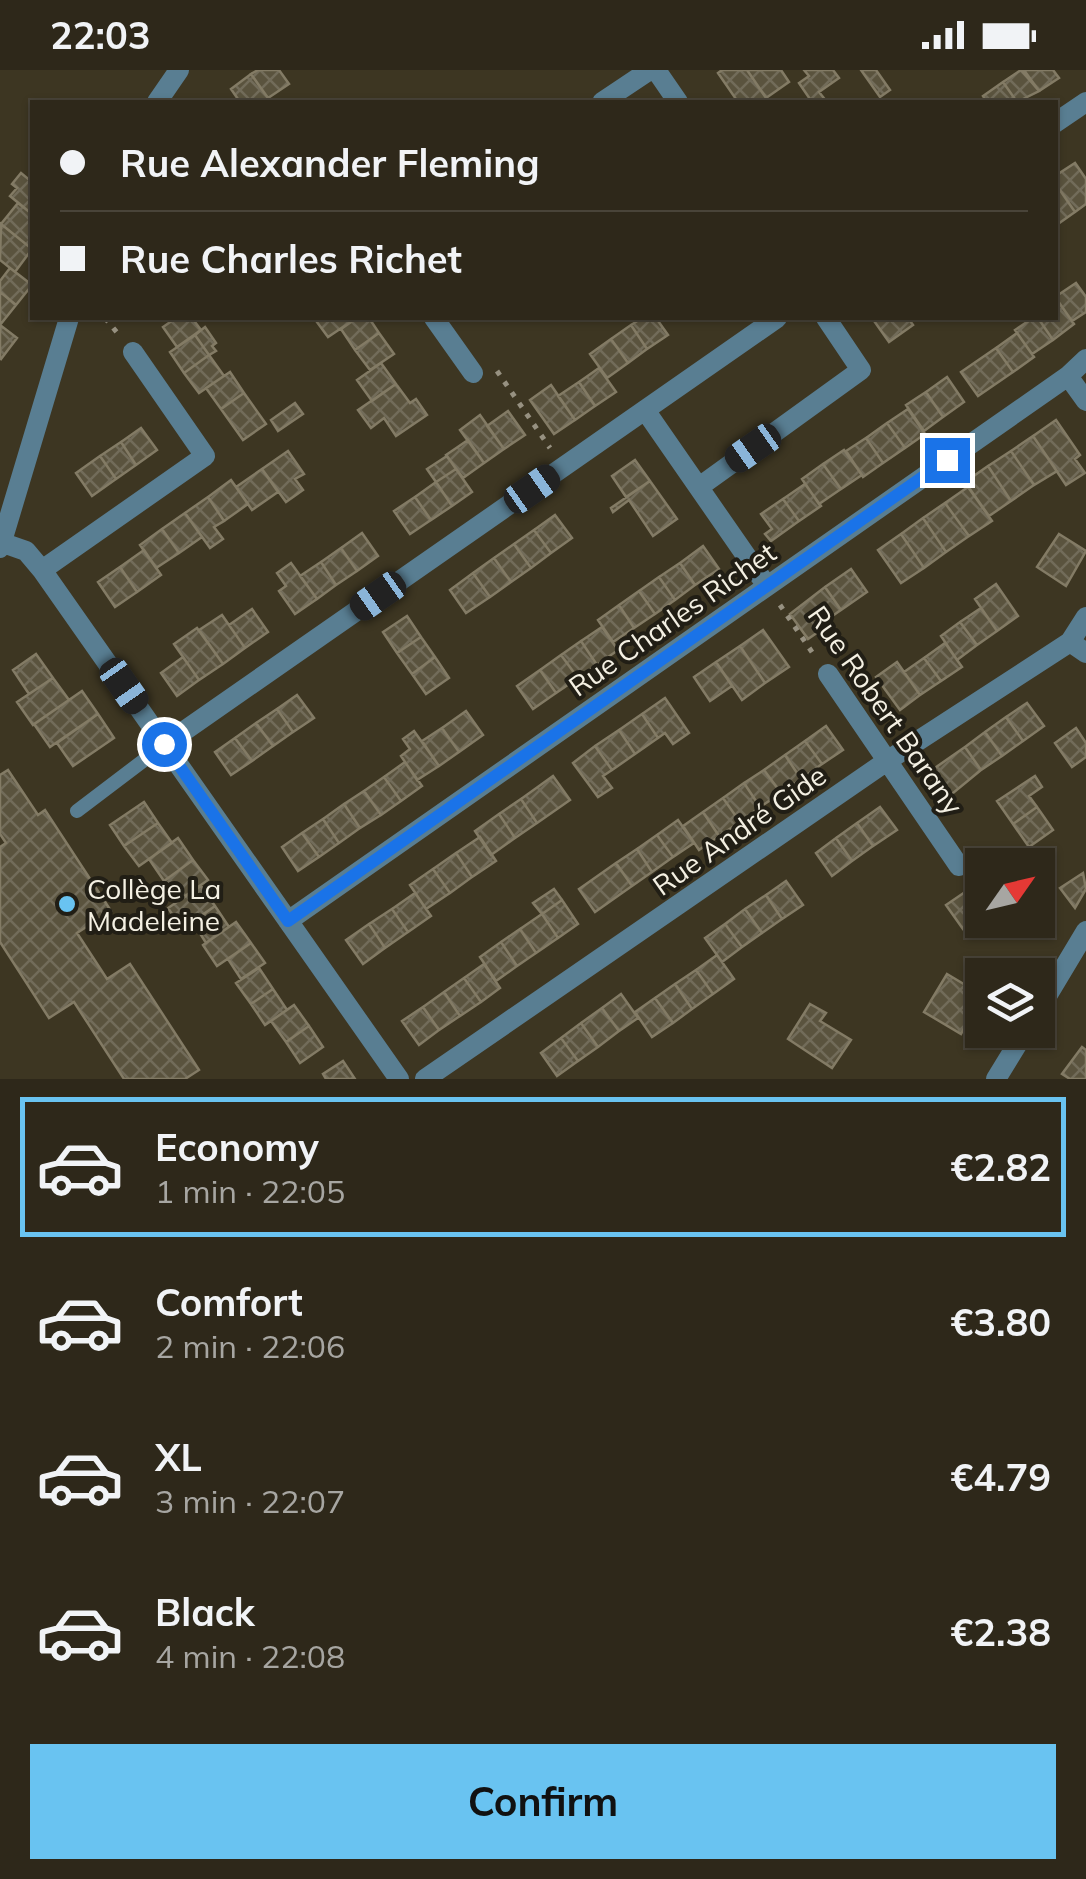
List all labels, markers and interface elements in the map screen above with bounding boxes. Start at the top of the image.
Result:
text: 22:03 [50,11,151,59]
text: Rue Alexander Fleming [120,139,540,187]
text: Rue Charles Richet [120,235,462,283]
car [720,419,786,477]
route end [925,438,970,483]
car [499,460,565,518]
street label: Rue Charles Richet [562,534,783,704]
car [345,567,411,625]
street label: Rue Robert Barany [801,599,971,821]
car [95,653,153,719]
route start [142,722,187,767]
street label: Rue André Gide [646,757,832,903]
north arrow [965,848,1055,938]
map controls [965,848,1055,1048]
place label: Collège La Madeleine [87,871,221,938]
marker: Collège La Madeleine [56,893,78,915]
button: layers [965,958,1055,1048]
icon: car [35,1122,125,1212]
text: Economy [155,1123,319,1171]
text: €2.82 [950,1143,1051,1191]
text: 1 min · 22:05 [155,1171,345,1211]
icon: car [35,1277,125,1367]
text: Comfort [155,1278,303,1326]
text: €3.80 [950,1298,1051,1346]
text: 2 min · 22:06 [155,1326,345,1366]
icon: car [35,1432,125,1522]
text: XL [155,1433,202,1481]
text: €4.79 [950,1453,1051,1501]
text: 3 min · 22:07 [155,1481,345,1521]
icon: car [35,1587,125,1677]
text: Black [155,1588,255,1636]
text: €2.38 [950,1608,1051,1656]
text: 4 min · 22:08 [155,1636,345,1676]
button: Confirm [30,1744,1056,1859]

